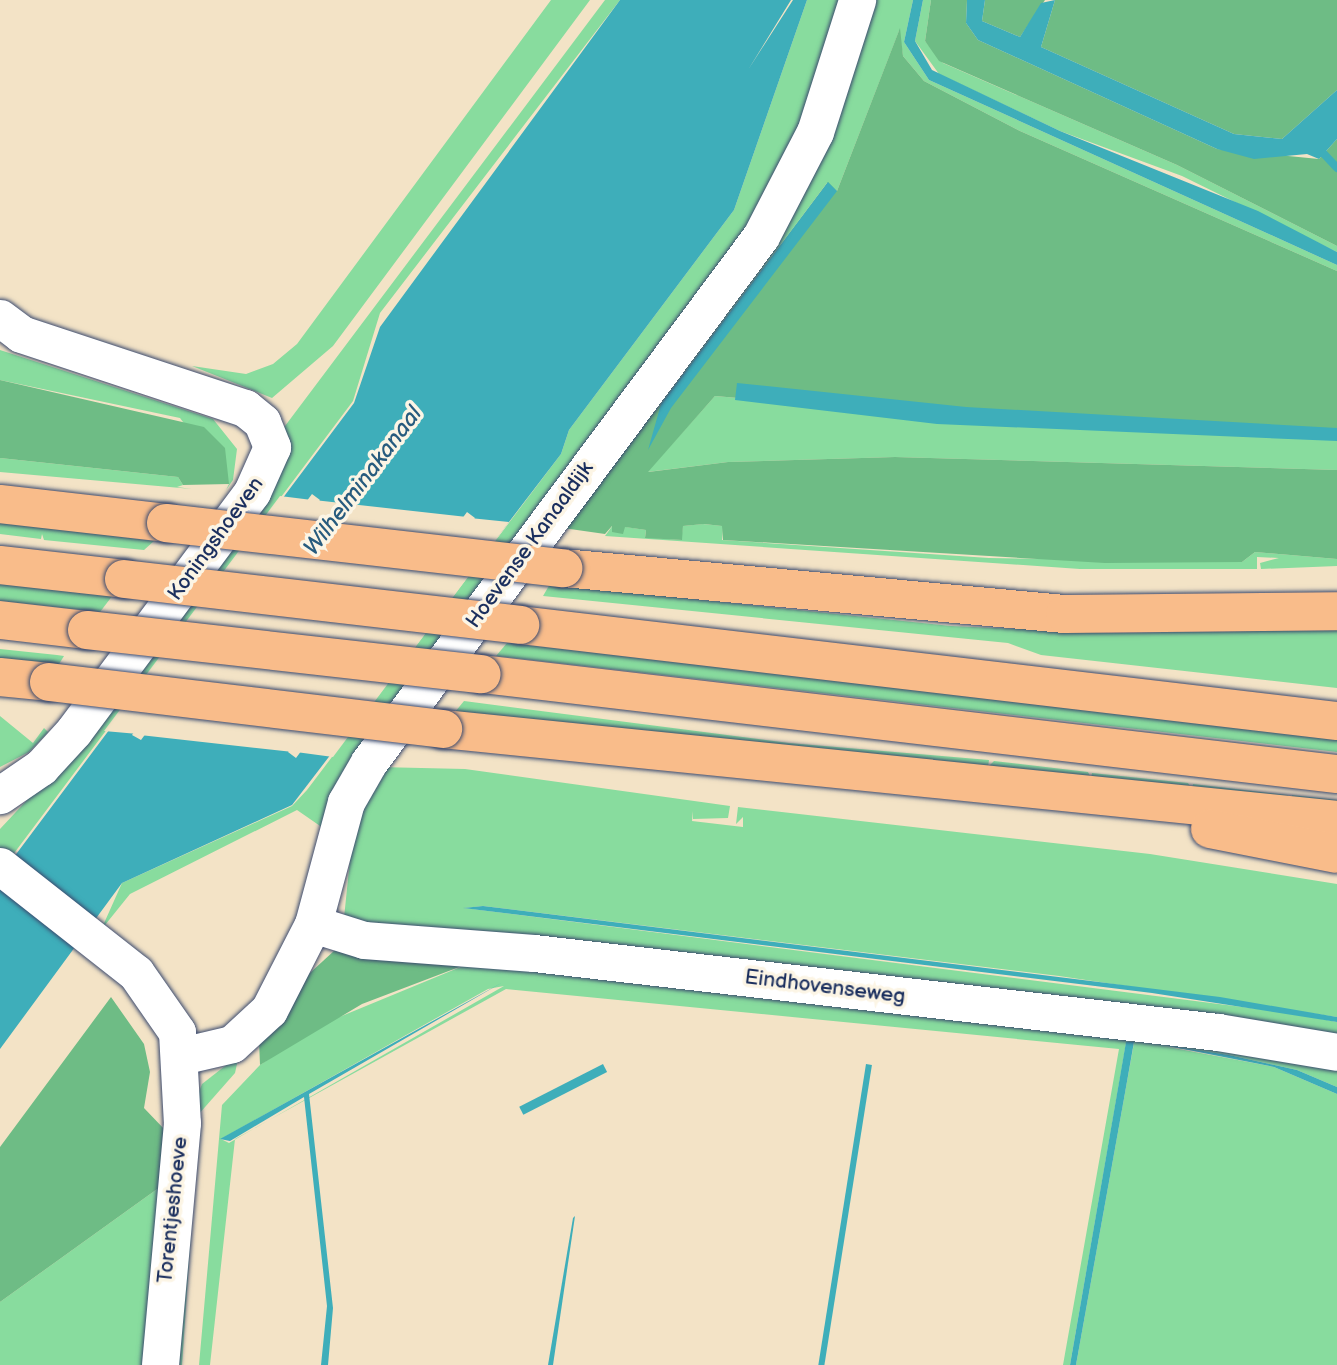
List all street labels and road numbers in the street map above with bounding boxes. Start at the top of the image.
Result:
street label: Hoevense Kanaaldijk [461,457,599,633]
street label: Koningshoeven [163,472,269,606]
street label: Eindhovenseweg [743,965,907,1009]
street label: Torentjeshoeve [153,1136,193,1284]

